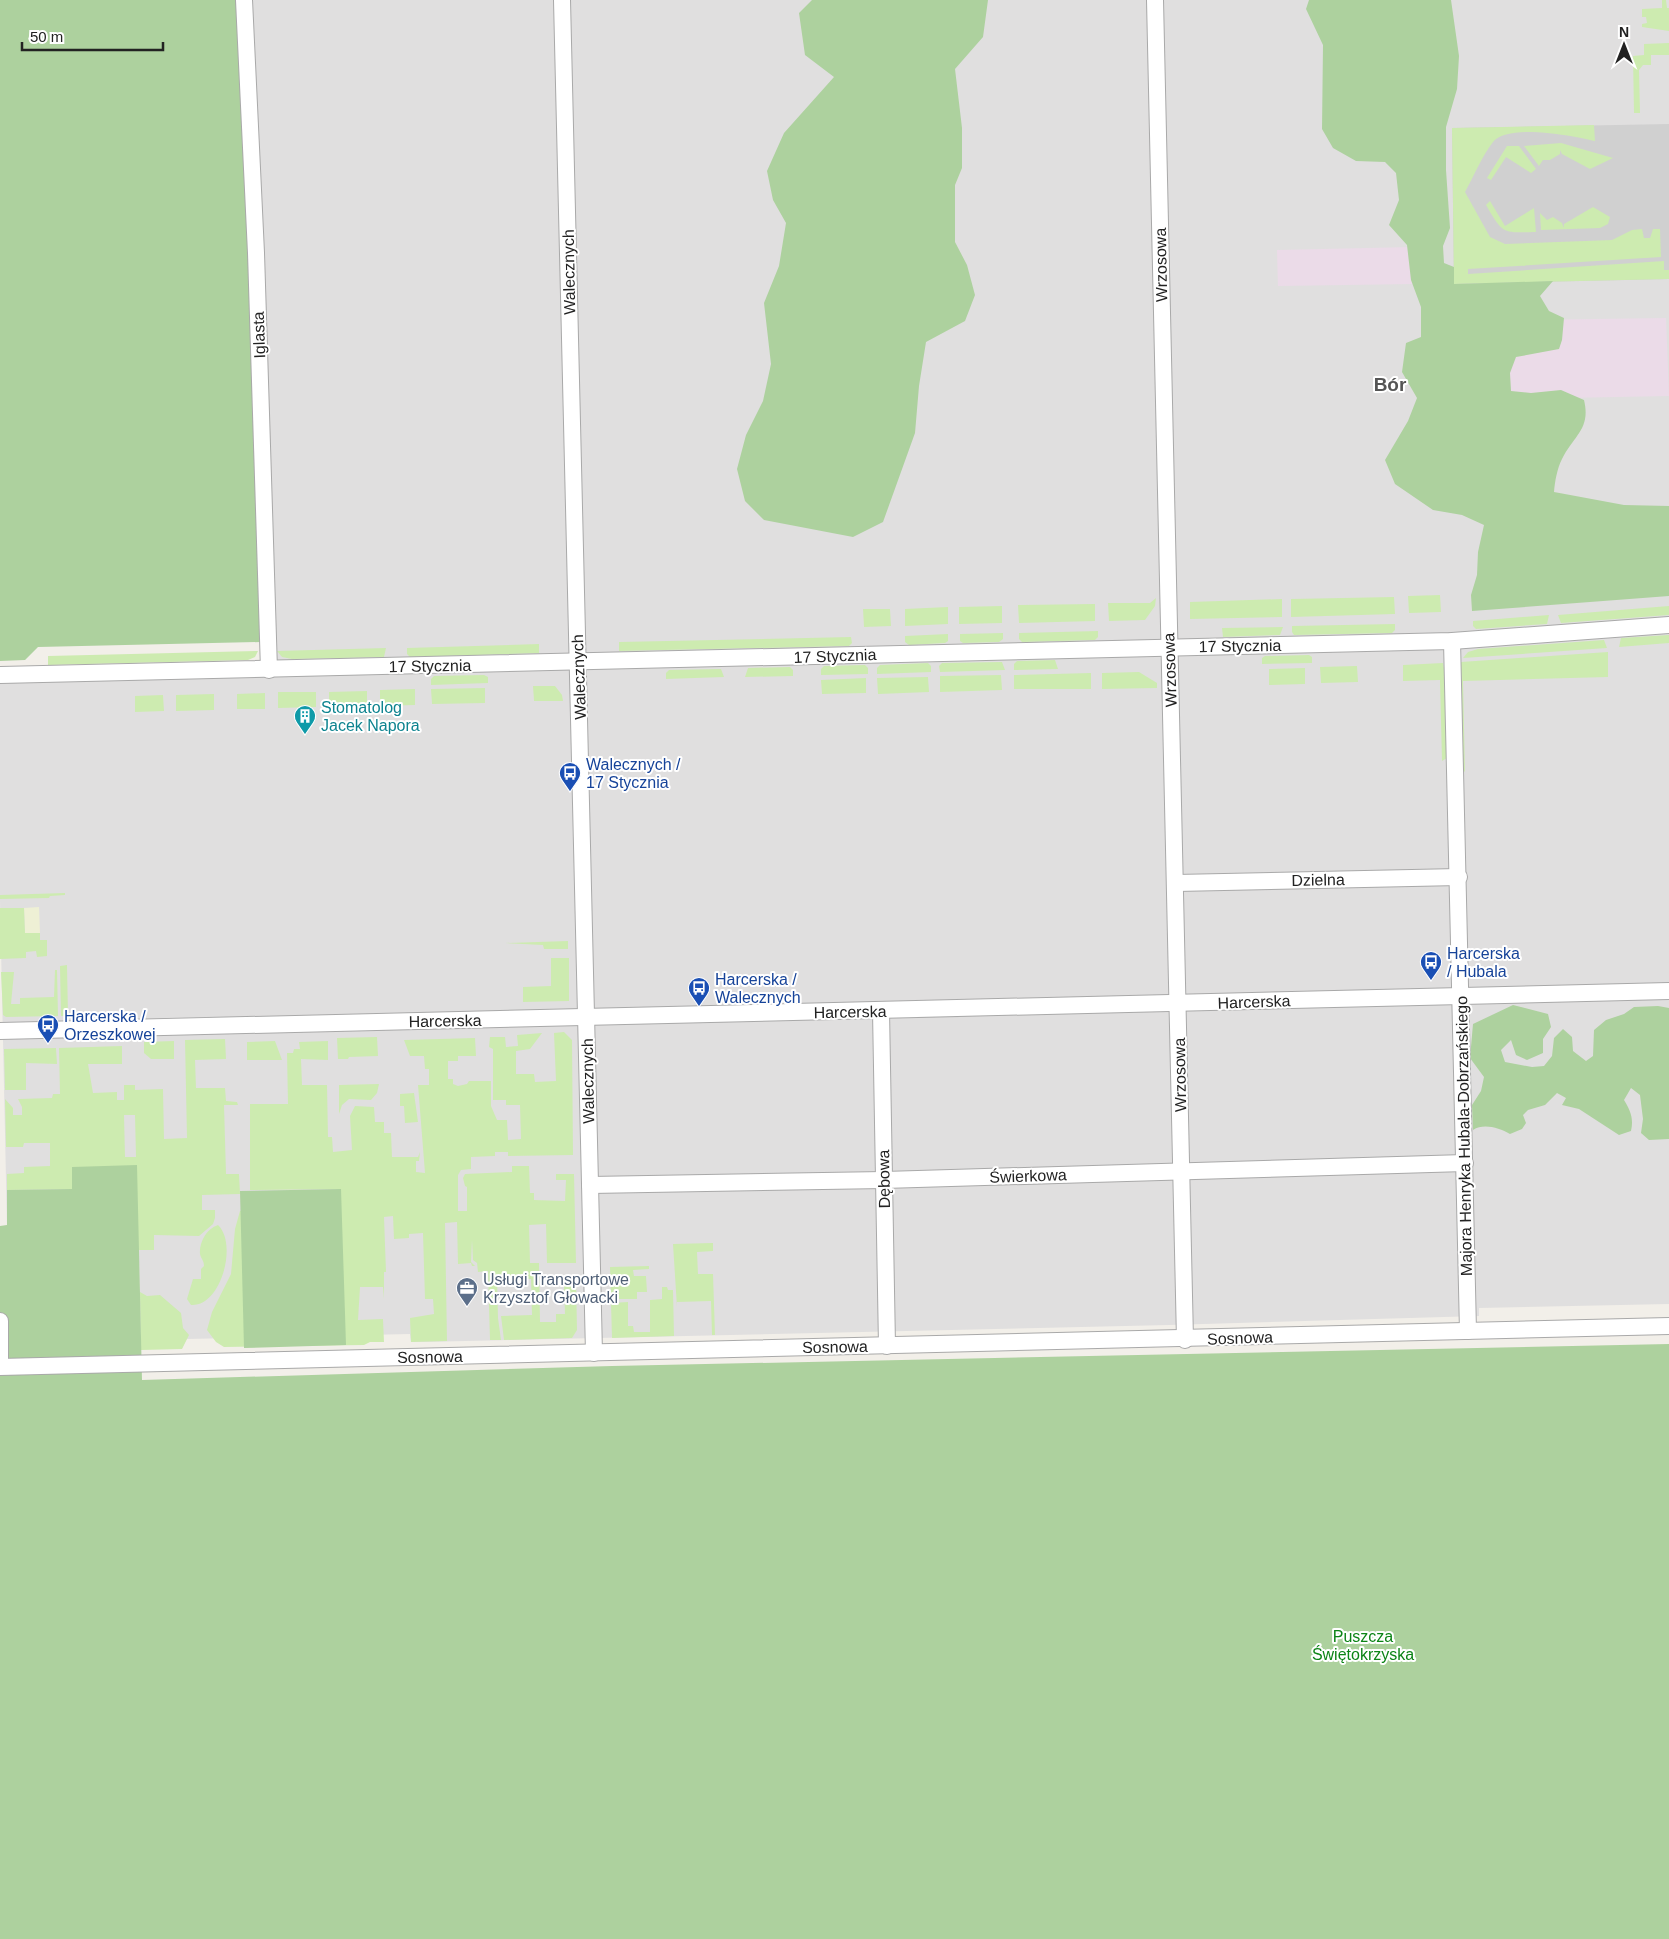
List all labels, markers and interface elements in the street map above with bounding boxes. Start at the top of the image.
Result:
scale bar [22,20,164,52]
north arrow [1599,20,1649,70]
text: N [1619,24,1629,40]
text: 50 m [30,28,63,45]
street label: Wrzosowa [1152,228,1170,302]
street label: Walecznych [560,229,578,315]
street label: Iglasta [250,311,268,359]
district label: Bór [1374,374,1407,395]
street label: Wrzosowa [1160,632,1180,707]
street label: Walecznych [569,634,589,720]
street label: 17 Stycznia [1198,637,1282,655]
street label: 17 Stycznia [793,646,877,666]
street label: 17 Stycznia [388,657,472,675]
place label: Stomatolog Jacek Napora [321,699,420,734]
building icon: Stomatolog Jacek Napora [293,704,317,735]
place label: Walecznych / 17 Stycznia [586,756,681,791]
bus stop icon: Walecznych / 17 Stycznia [558,761,582,792]
street label: Dzielna [1291,871,1345,889]
place label: Harcerska / Hubala [1447,945,1520,980]
bus stop icon: Harcerska / Hubala [1419,950,1443,981]
place label: Harcerska / Walecznych [715,971,801,1006]
bus stop icon: Harcerska / Walecznych [687,976,711,1007]
street label: Harcerska [1217,992,1291,1012]
street label: Majora Henryka Hubala-Dobrzańskiego [1453,996,1475,1276]
street label: Harcerska [813,1003,887,1021]
place label: Harcerska / Orzeszkowej [64,1008,156,1043]
street label: Harcerska [408,1012,482,1030]
bus stop icon: Harcerska / Orzeszkowej [36,1013,60,1044]
street label: Walecznych [579,1038,597,1124]
street label: Wrzosowa [1171,1038,1189,1112]
street label: Dębowa [875,1149,893,1208]
street label: Świerkowa [989,1165,1067,1186]
place label: Usługi Transportowe Krzysztof Głowacki [483,1271,629,1306]
office icon: Usługi Transportowe Krzysztof Głowacki [455,1276,479,1307]
street label: Sosnowa [1207,1328,1273,1348]
street label: Sosnowa [802,1338,868,1356]
street label: Sosnowa [397,1348,463,1366]
park label: Puszcza Świętokrzyska [1312,1628,1414,1663]

